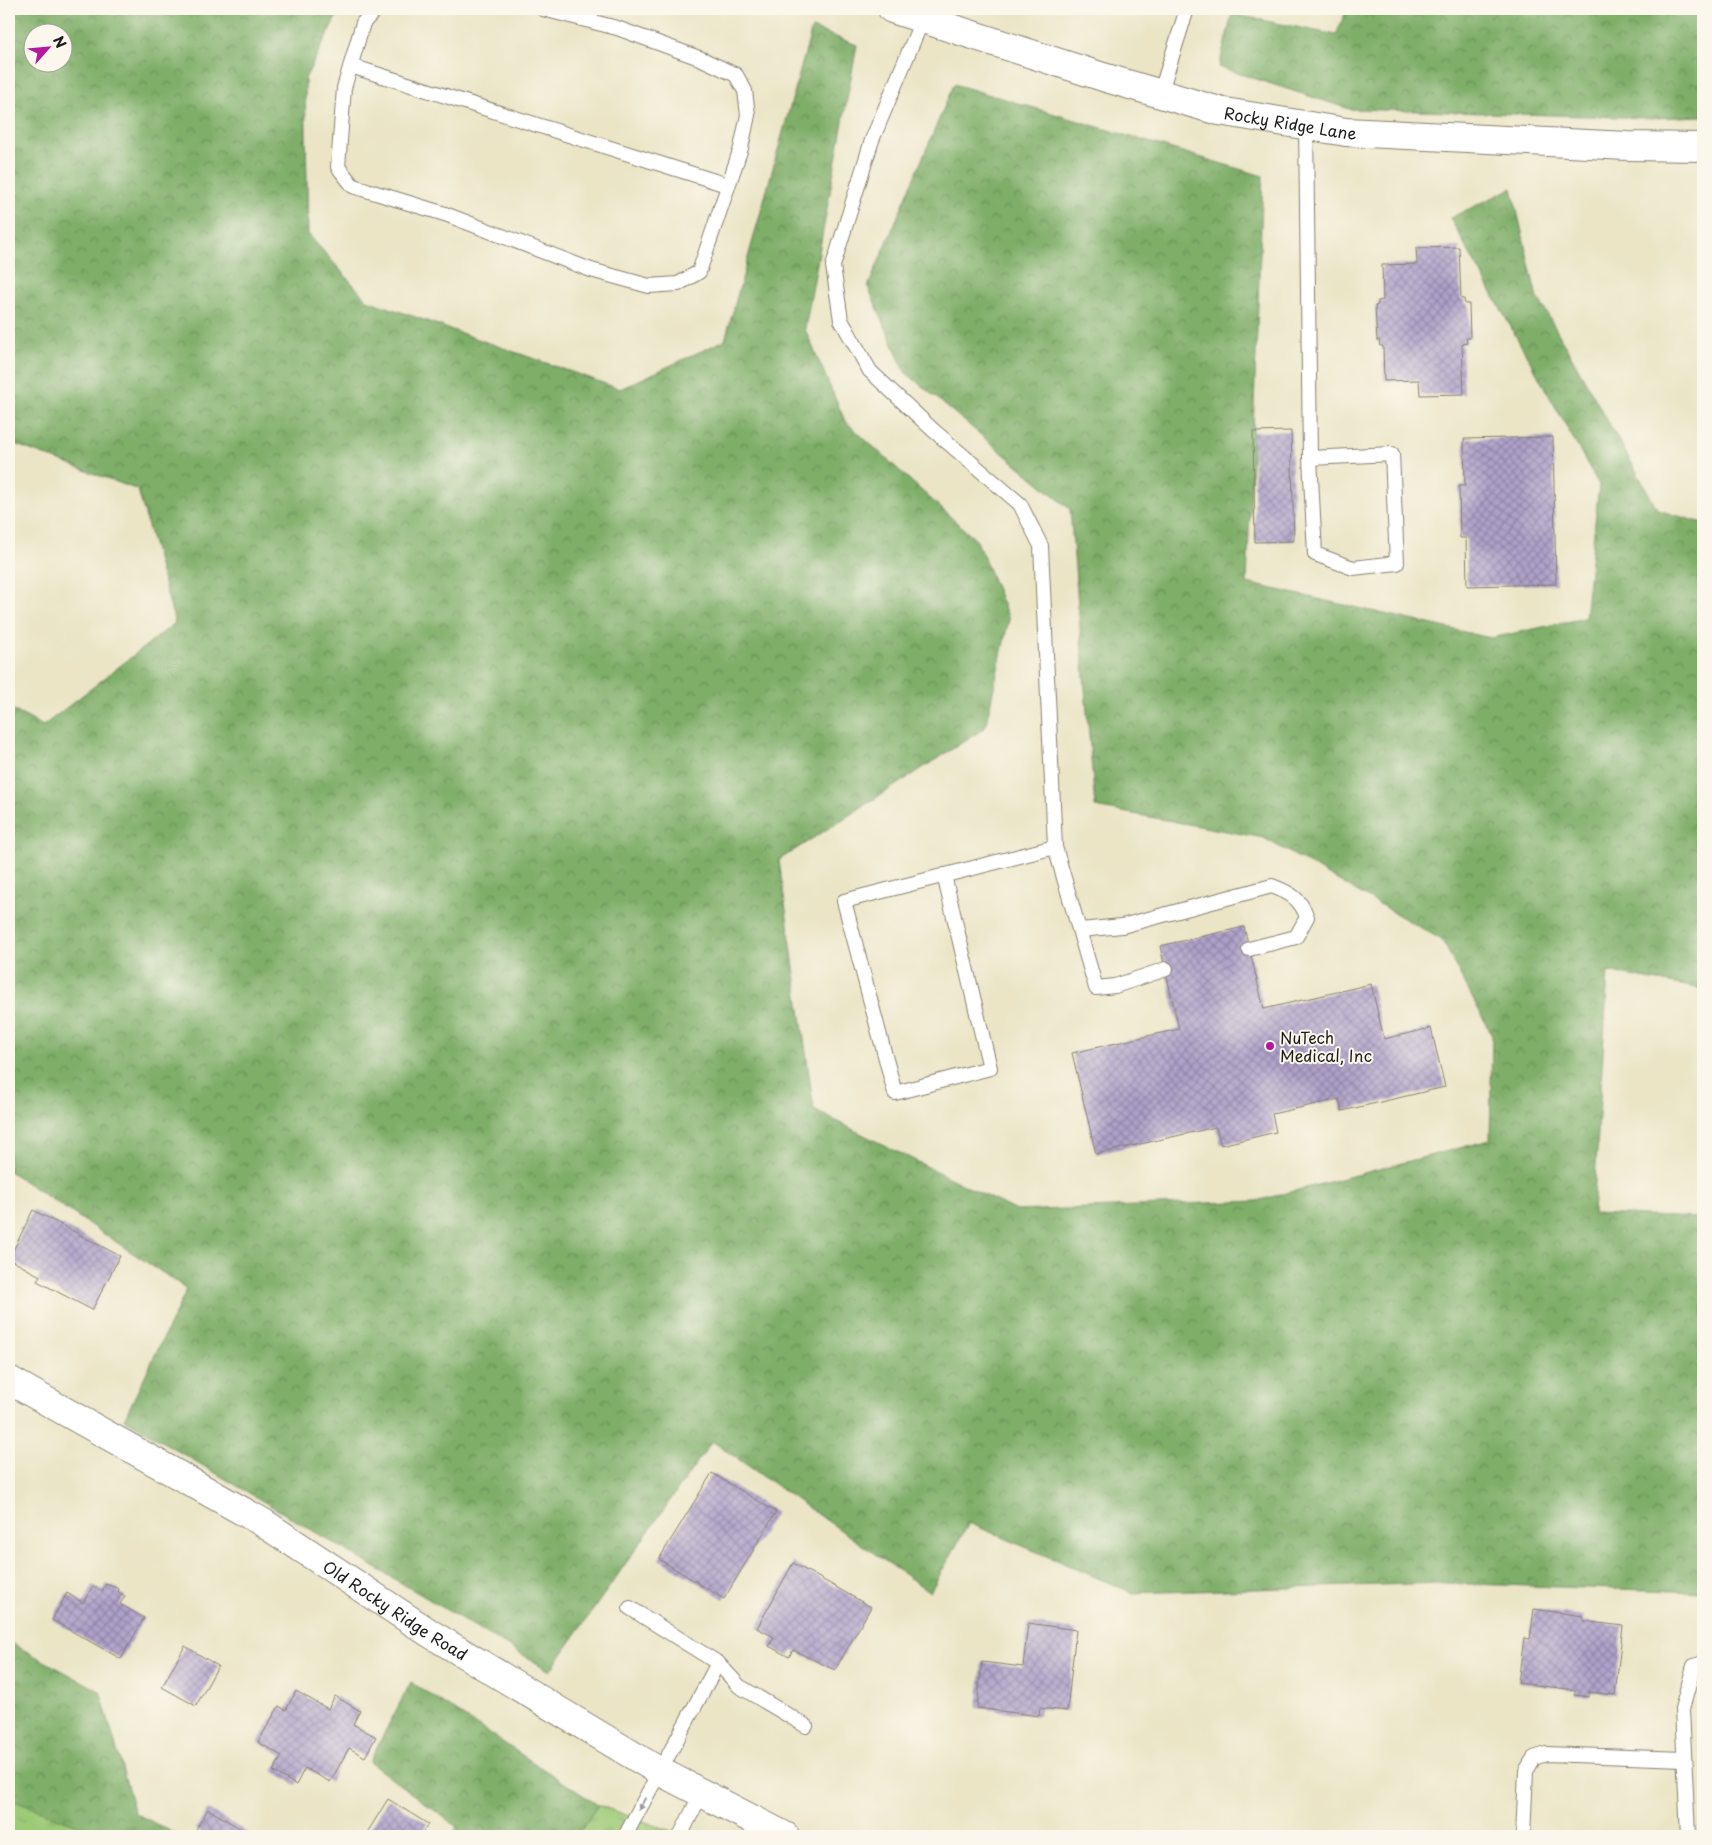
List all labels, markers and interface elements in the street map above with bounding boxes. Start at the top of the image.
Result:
north arrow [22,22,72,72]
text: N [48,32,72,52]
street label: Rocky Ridge Lane [1223,100,1357,145]
place label: NuTech Medical, Inc [1280,1025,1372,1067]
marker: NuTech Medical, Inc [1264,1040,1276,1052]
street label: Old Rocky Ridge Road [319,1554,472,1666]
one-way arrow [638,1797,646,1811]

